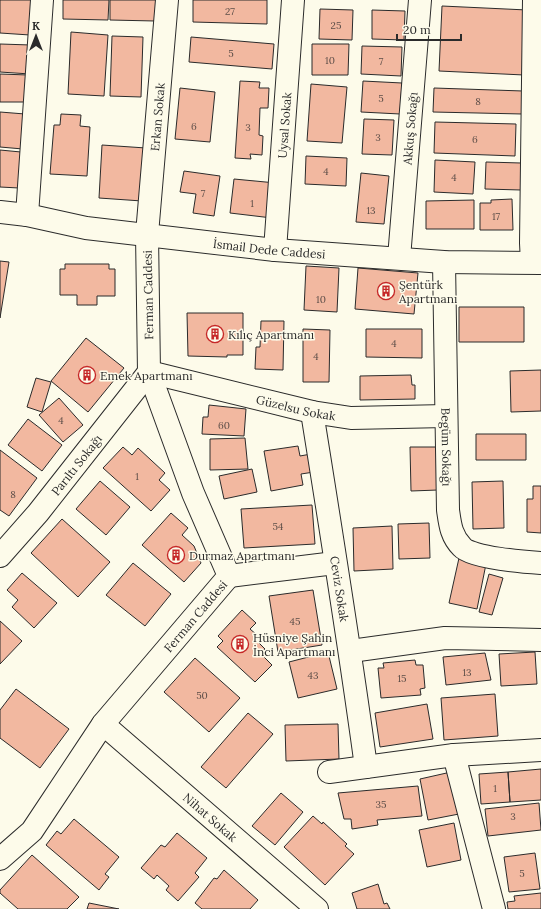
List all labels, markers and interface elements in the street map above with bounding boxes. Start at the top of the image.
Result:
house number: 27 [225,5,235,18]
north arrow [16,16,56,56]
scale bar [397,16,461,42]
text: K [32,19,40,33]
house number: 25 [331,19,341,32]
text: 20 m [403,22,431,37]
house number: 5 [228,47,234,60]
house number: 10 [325,54,335,67]
house number: 7 [379,55,384,68]
street label: Erkan Sokak [147,82,167,152]
street label: Uysal Sokak [274,91,294,159]
street label: Akkuş Sokağı [399,91,420,166]
house number: 5 [378,92,384,105]
house number: 8 [475,95,481,108]
house number: 6 [191,120,197,133]
house number: 3 [245,121,251,134]
house number: 3 [375,131,381,144]
house number: 6 [472,133,478,146]
house number: 4 [323,165,329,178]
house number: 4 [451,171,457,184]
house number: 7 [201,187,206,200]
house number: 1 [250,197,254,210]
house number: 13 [366,204,376,217]
house number: 17 [492,210,501,223]
street label: İsmail Dede Caddesi [212,235,326,261]
street label: Ferman Caddesi [140,250,156,340]
place label: Şentürk Apartmanı [398,277,457,306]
building icon: Şentürk Apartmanı [376,281,396,301]
house number: 10 [316,293,326,306]
building icon: Kılıç Apartmanı [205,324,225,344]
place label: Kılıç Apartmanı [228,327,314,342]
house number: 4 [391,337,397,350]
house number: 4 [313,350,319,363]
building icon: Emek Apartmanı [77,365,97,385]
place label: Emek Apartmanı [100,368,193,383]
street label: Güzelsu Sokak [255,391,337,423]
street label: Begüm Sokağı [439,408,455,486]
house number: 4 [58,414,64,427]
house number: 60 [218,419,230,432]
street label: Parıltı Sokağı [48,431,105,498]
house number: 1 [135,470,139,483]
house number: 8 [10,488,16,501]
house number: 54 [273,520,284,533]
building icon: Durmaz Apartmanı [166,545,186,565]
place label: Durmaz Apartmanı [189,548,295,563]
street label: Ceviz Sokak [328,555,353,623]
street label: Ferman Caddesi [160,577,230,655]
house number: 45 [290,615,300,628]
place label: Hüsniye Şahin İnci Apartmanı [253,630,336,659]
building icon: Hüsniye Şahin İnci Apartmanı [230,634,250,654]
house number: 13 [462,666,472,679]
house number: 43 [308,669,319,682]
house number: 15 [397,672,407,685]
house number: 50 [196,689,208,702]
house number: 1 [493,782,497,795]
street label: Nihat Sokak [180,789,241,845]
house number: 35 [375,798,387,811]
house number: 3 [510,810,516,823]
house number: 5 [519,867,525,880]

